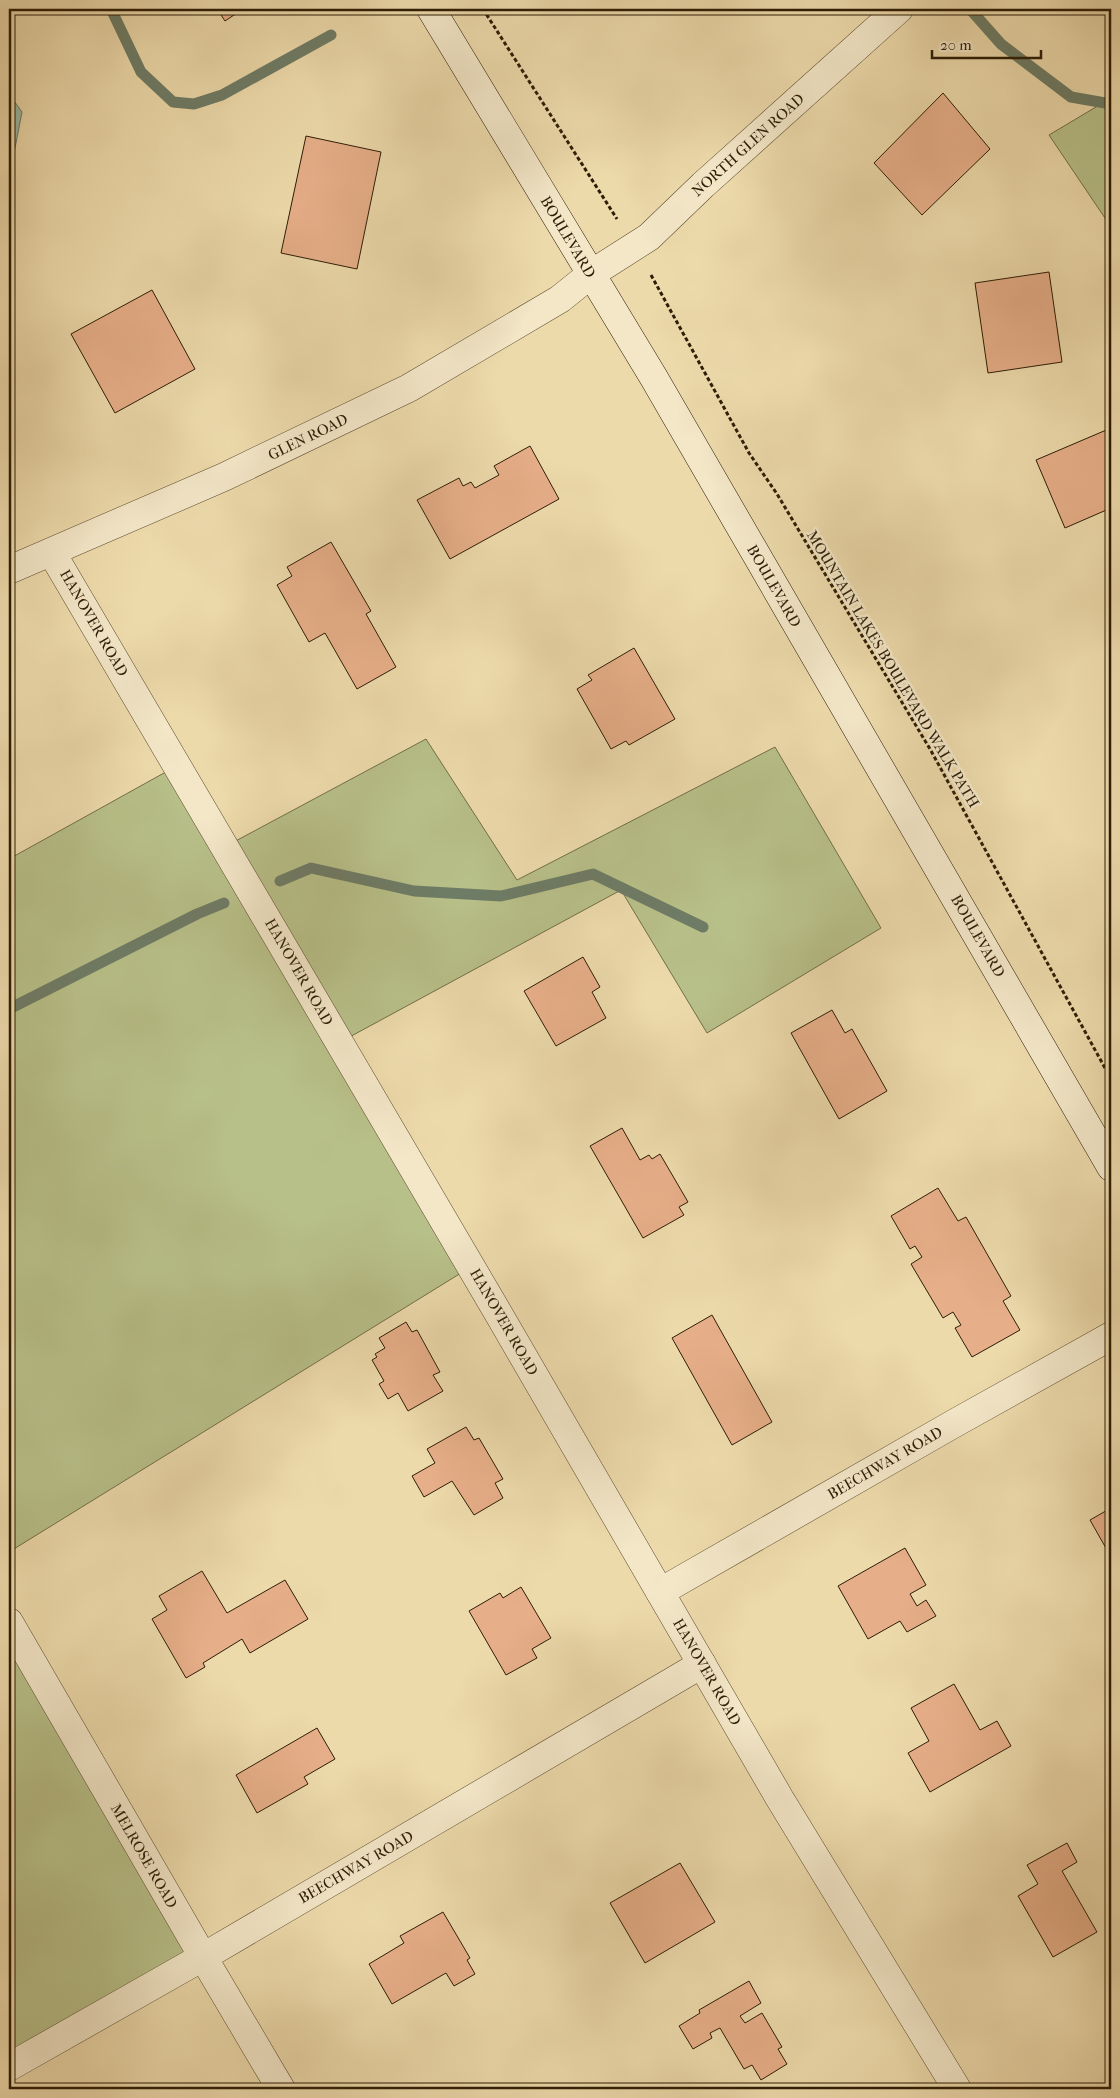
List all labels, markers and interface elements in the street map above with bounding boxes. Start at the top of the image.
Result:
scale bar [932,28,1041,60]
text: 20 m [940,36,972,54]
street label: NORTH GLEN ROAD [688,90,808,200]
street label: BOULEVARD [537,193,599,281]
street label: GLEN ROAD [265,410,351,464]
street label: MOUNTAIN LAKES BOULEVARD WALK PATH [803,527,983,811]
street label: BOULEVARD [743,542,805,630]
street label: HANOVER ROAD [56,566,132,680]
street label: BOULEVARD [947,892,1009,980]
street label: HANOVER ROAD [261,915,337,1029]
street label: HANOVER ROAD [466,1265,542,1379]
street label: BEECHWAY ROAD [824,1423,946,1503]
street label: HANOVER ROAD [669,1615,745,1729]
street label: MELROSE ROAD [107,1801,181,1911]
street label: BEECHWAY ROAD [295,1827,417,1907]

